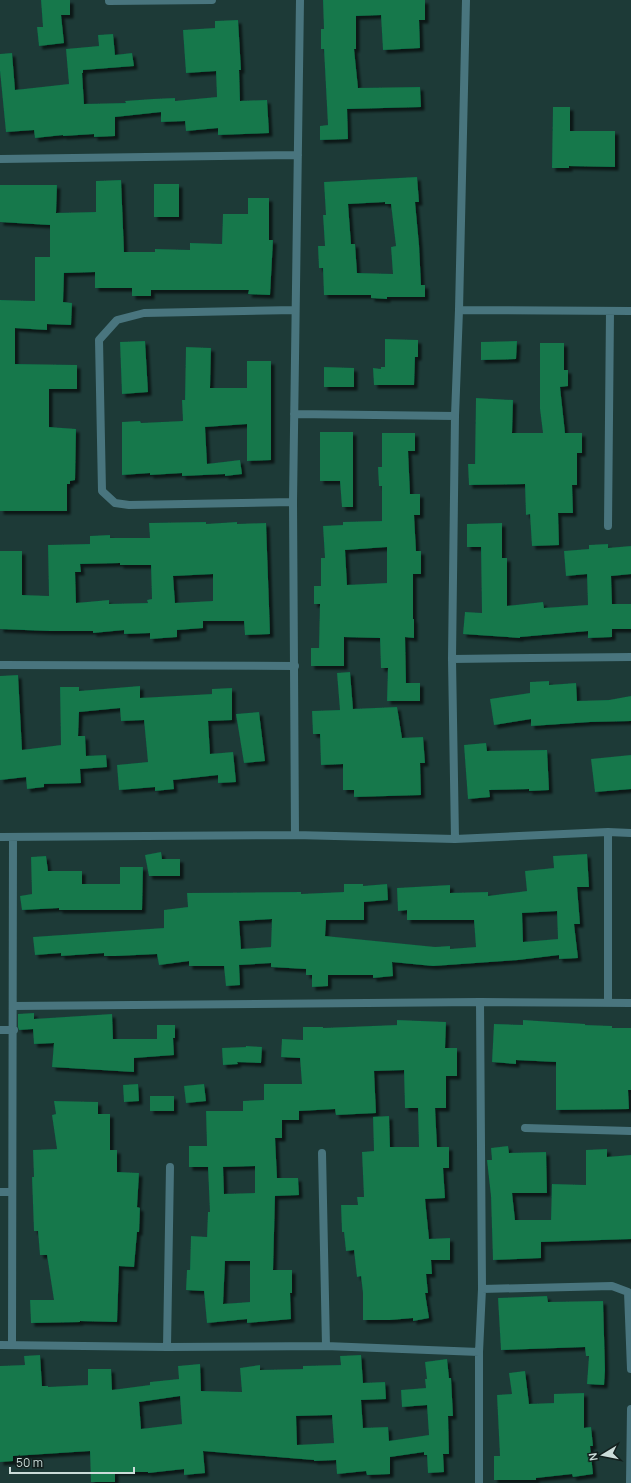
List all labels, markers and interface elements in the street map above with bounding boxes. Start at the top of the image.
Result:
north arrow [583,1435,623,1475]
scale bar [10,1449,134,1475]
text: N [585,1452,601,1462]
text: 50 m [16,1454,43,1471]

